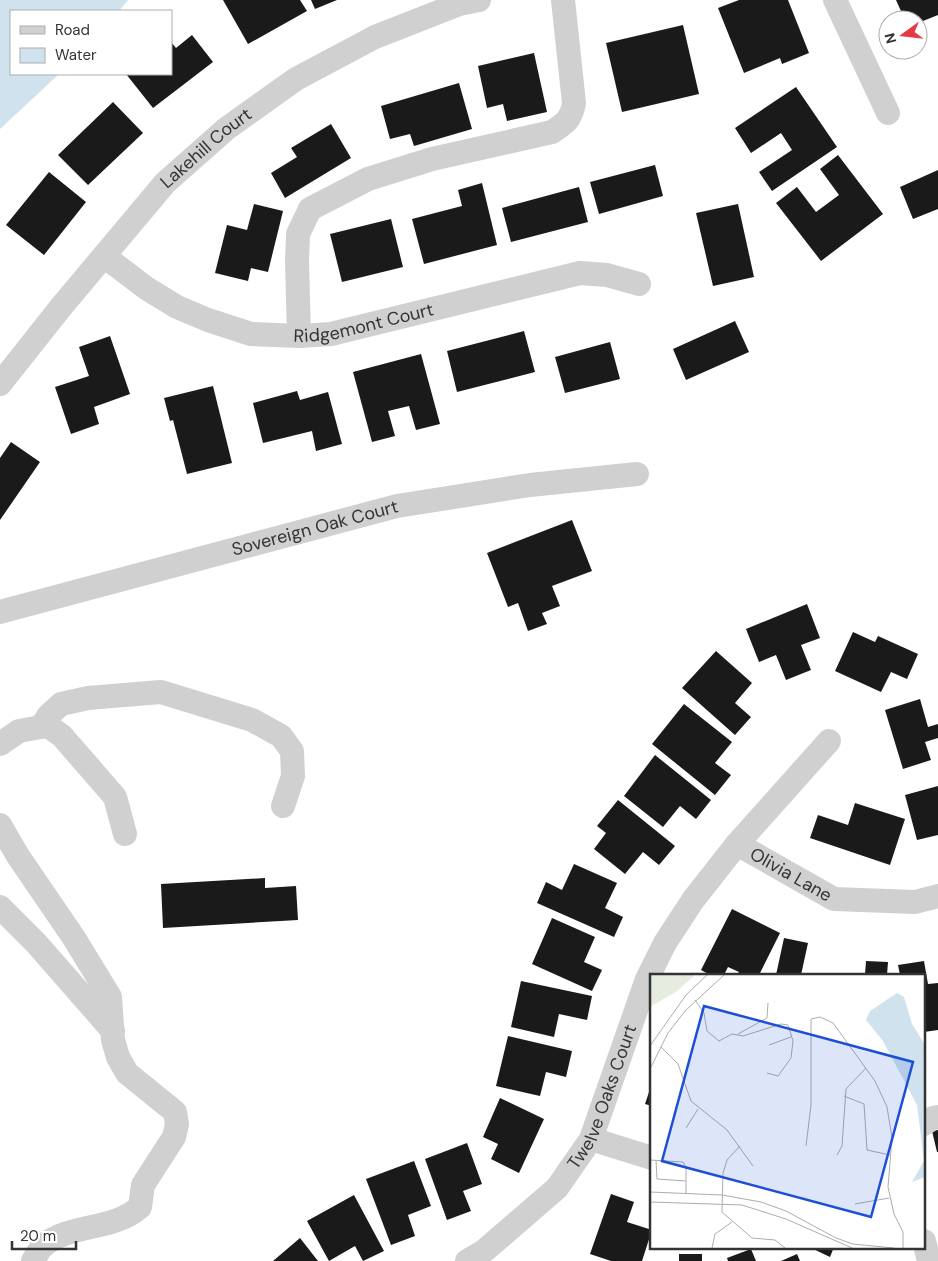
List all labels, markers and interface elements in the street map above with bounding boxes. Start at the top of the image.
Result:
legend [10,10,172,75]
north arrow [878,10,928,60]
text: Road [55,20,90,40]
text: N [880,31,900,46]
text: Water [55,45,97,65]
street label: Lakehill Court [155,102,257,194]
street label: Ridgemont Court [293,297,436,348]
street label: Sovereign Oak Court [229,494,401,562]
street label: Olivia Lane [746,842,836,907]
inset map [650,974,926,1248]
street label: Twelve Oaks Court [562,1021,642,1174]
scale bar [12,1218,76,1250]
text: 20 m [20,1226,56,1246]

